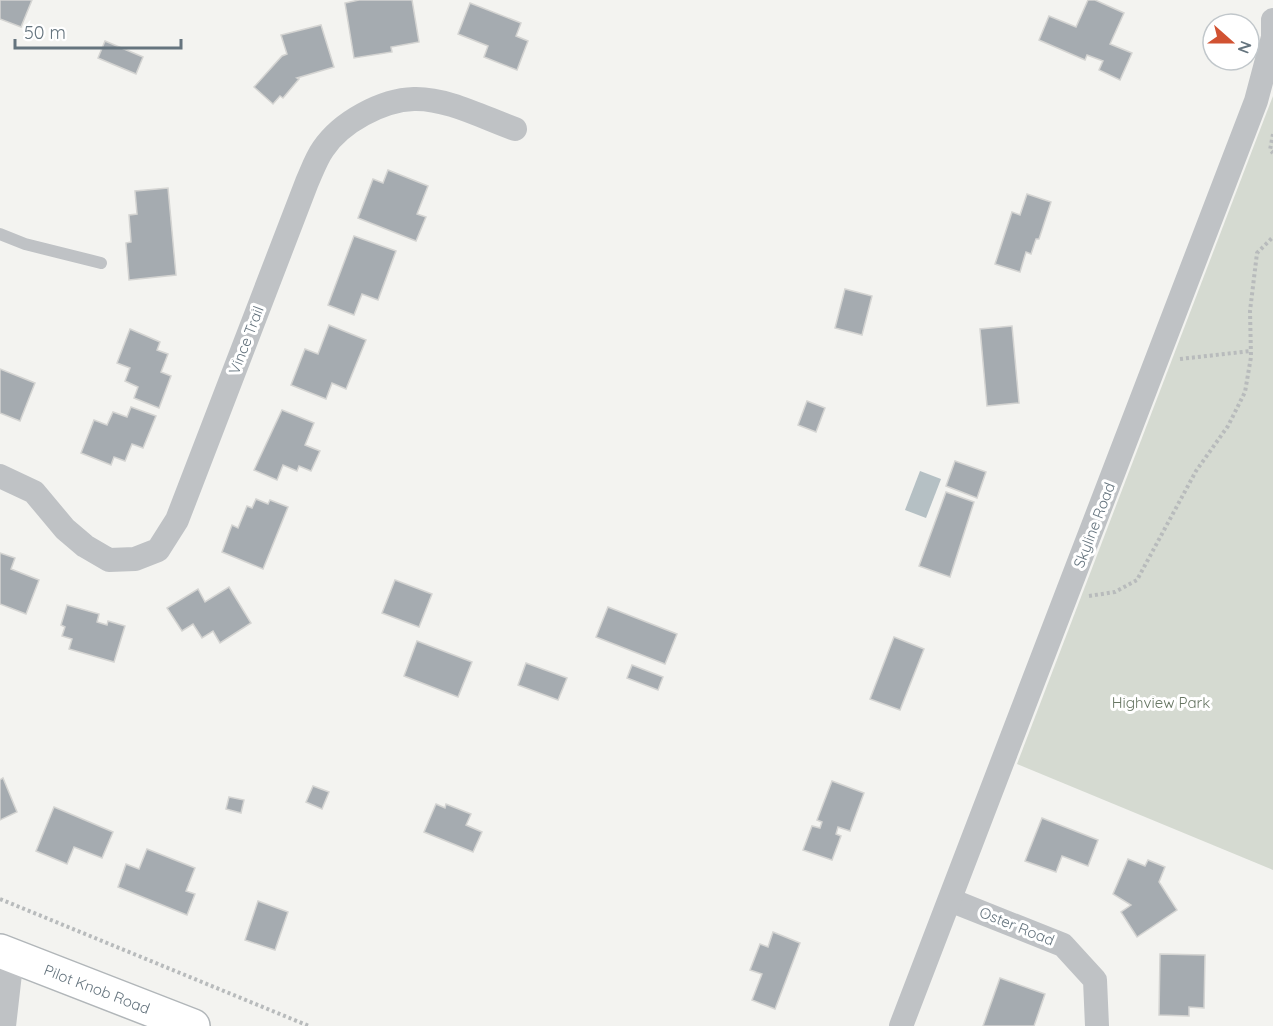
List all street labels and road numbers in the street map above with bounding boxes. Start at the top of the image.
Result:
street label: Vince Trail [224,303,268,377]
street label: Skyline Road [1069,480,1119,570]
street label: Oster Road [977,902,1057,950]
street label: Pilot Knob Road [41,960,153,1018]

